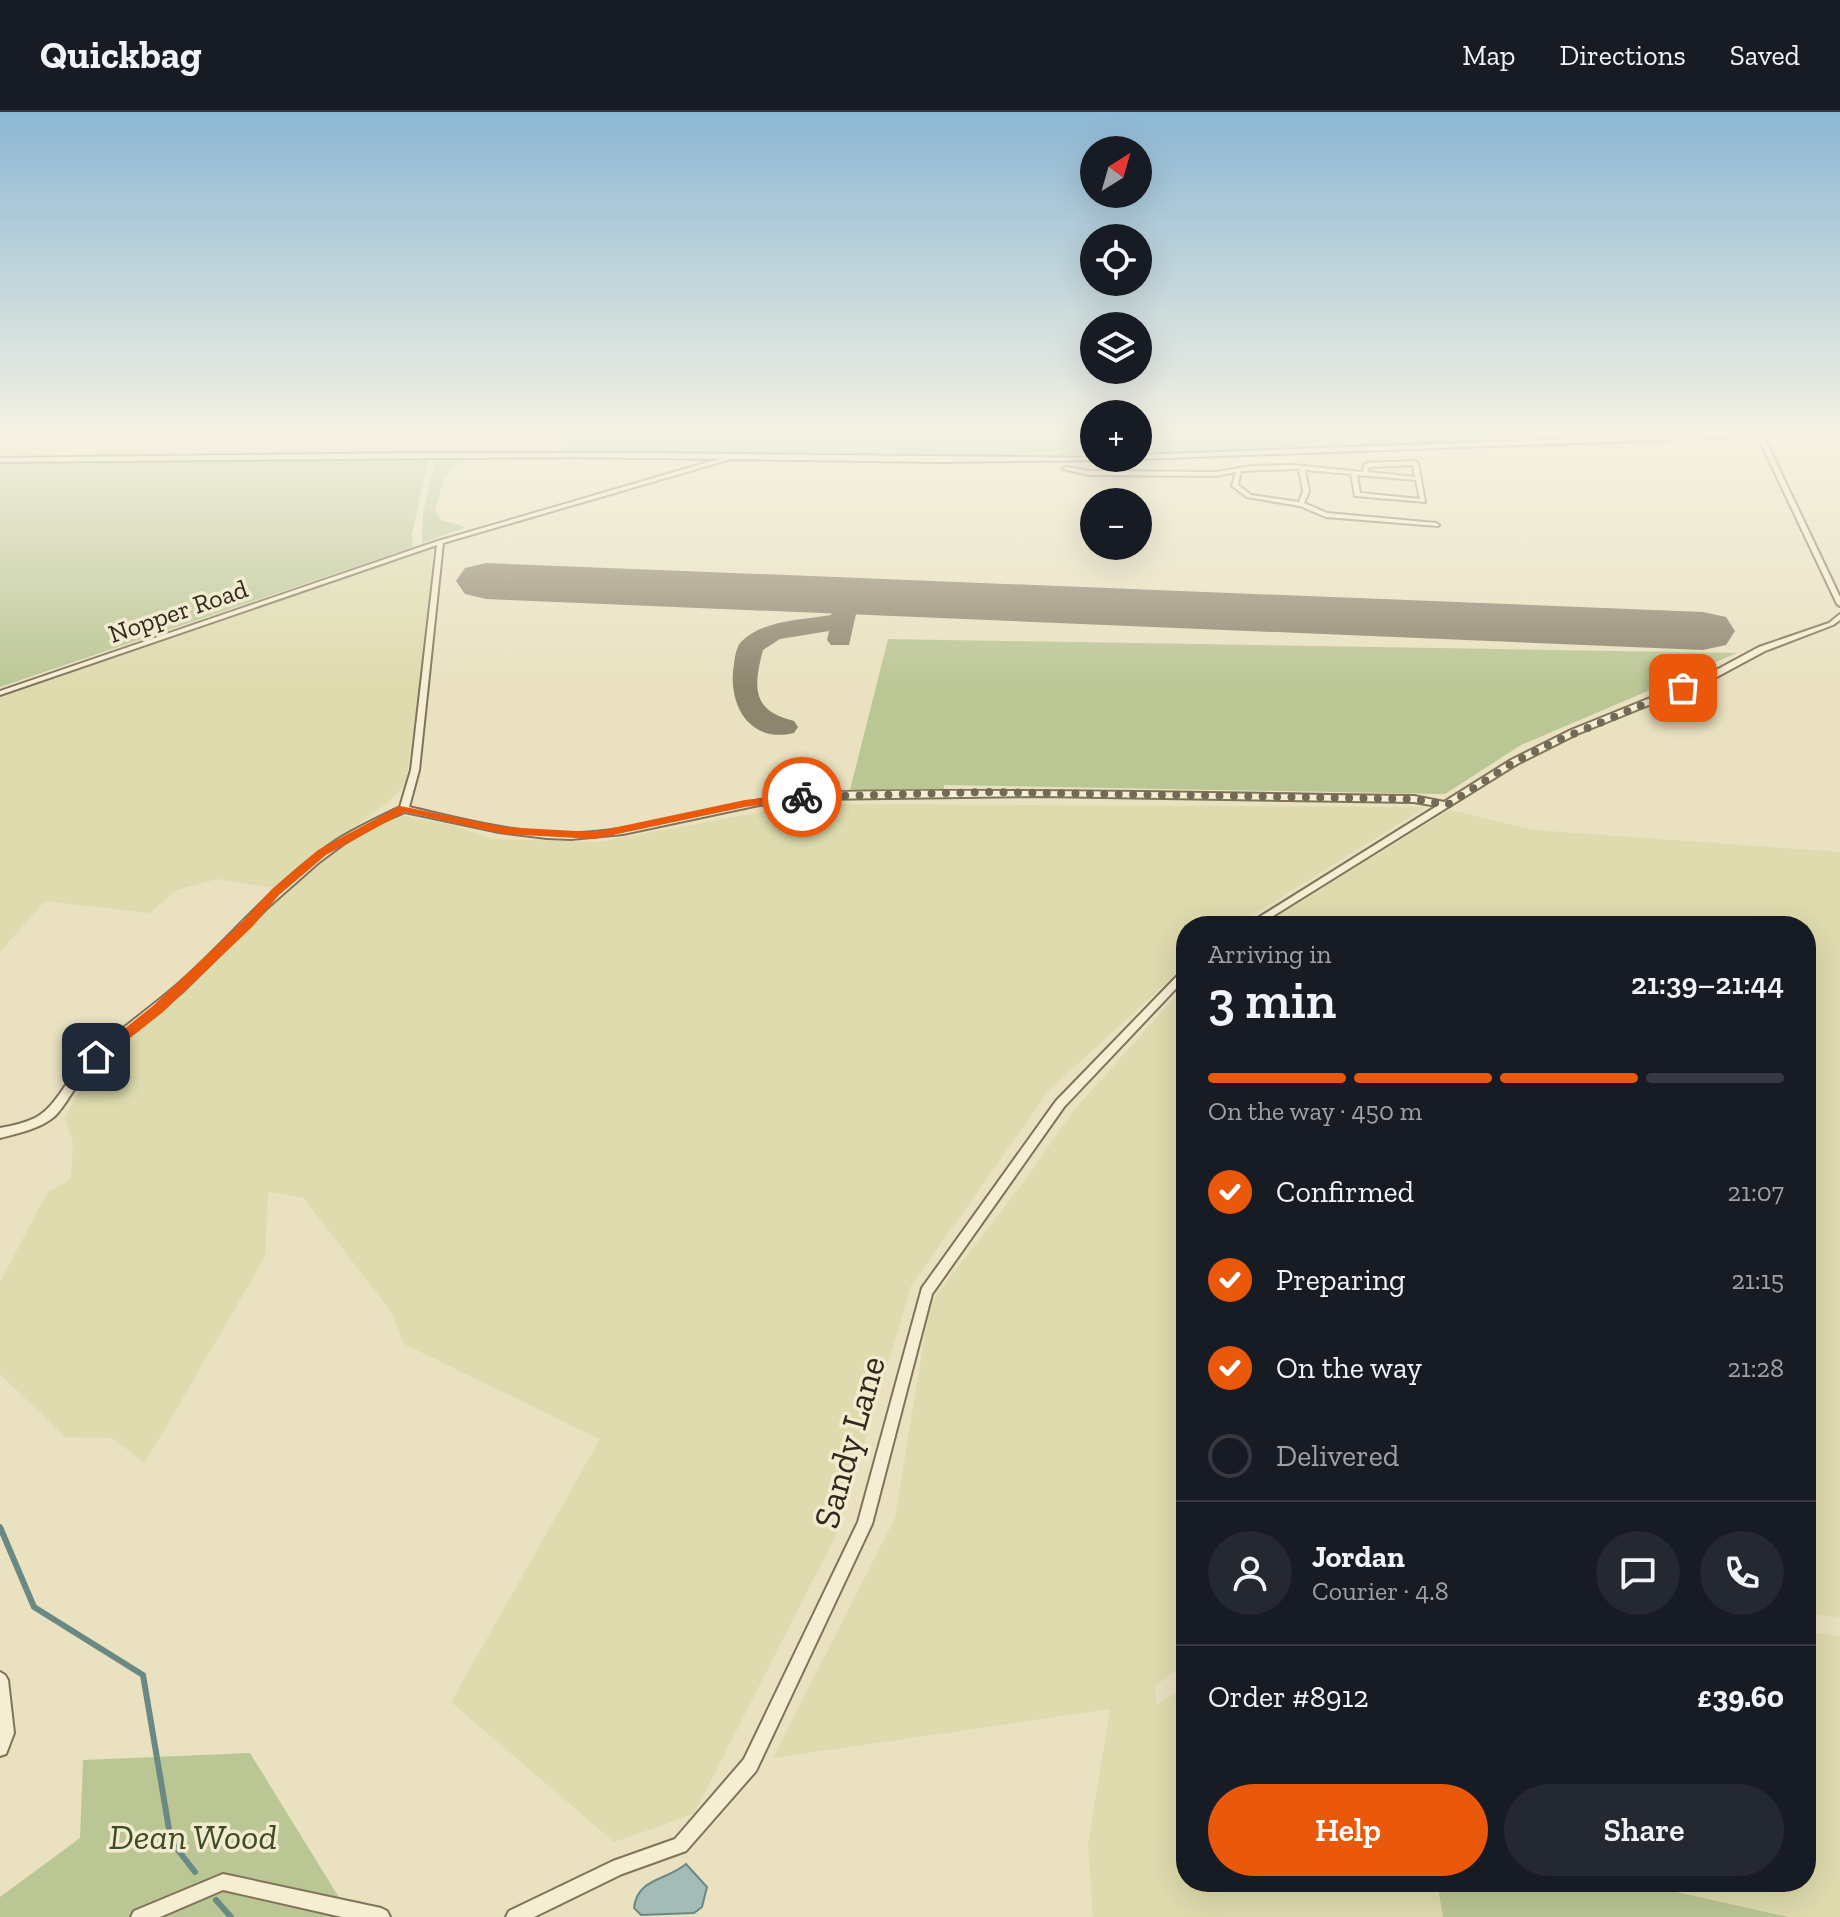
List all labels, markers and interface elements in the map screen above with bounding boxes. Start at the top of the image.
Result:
text: Quickbag [40,32,202,78]
text: Map [1462,39,1515,72]
text: Directions [1559,39,1686,72]
text: Saved [1730,39,1800,72]
north arrow [1080,136,1152,208]
map controls [1080,136,1152,560]
button: locate [1080,224,1152,296]
button: layers [1080,312,1152,384]
button: + [1080,400,1152,472]
button: − [1080,488,1152,560]
street label: Nopper Road [104,572,252,650]
pin [1649,654,1717,722]
icon: bag [1661,666,1705,710]
courier [762,757,842,837]
icon: bike [780,775,824,819]
text: Arriving in [1208,938,1331,970]
text: 21:39–21:44 [1631,966,1784,1002]
text: 3 min [1208,969,1336,1031]
pin [62,1023,130,1091]
icon: home [74,1035,118,1079]
text: On the way · 450 m [1208,1095,1422,1127]
icon: check [1208,1170,1252,1214]
text: Confirmed [1276,1174,1414,1210]
text: 21:07 [1728,1176,1784,1208]
icon: check [1208,1258,1252,1302]
text: Preparing [1276,1262,1406,1298]
text: 21:15 [1731,1264,1784,1296]
icon: check [1208,1346,1252,1390]
text: On the way [1276,1350,1422,1386]
street label: Sandy Lane [804,1351,894,1533]
text: 21:28 [1727,1352,1784,1384]
text: Delivered [1276,1438,1399,1474]
button: person [1208,1531,1292,1615]
button: chat [1596,1531,1680,1615]
button: phone [1700,1531,1784,1615]
text: Jordan [1312,1539,1405,1575]
text: Courier · 4.8 [1312,1575,1449,1607]
text: Order #8912 [1208,1679,1369,1715]
text: £39.60 [1697,1679,1784,1715]
button: Help [1208,1784,1488,1876]
button: Share [1504,1784,1784,1876]
park label: Dean Wood [109,1815,277,1858]

